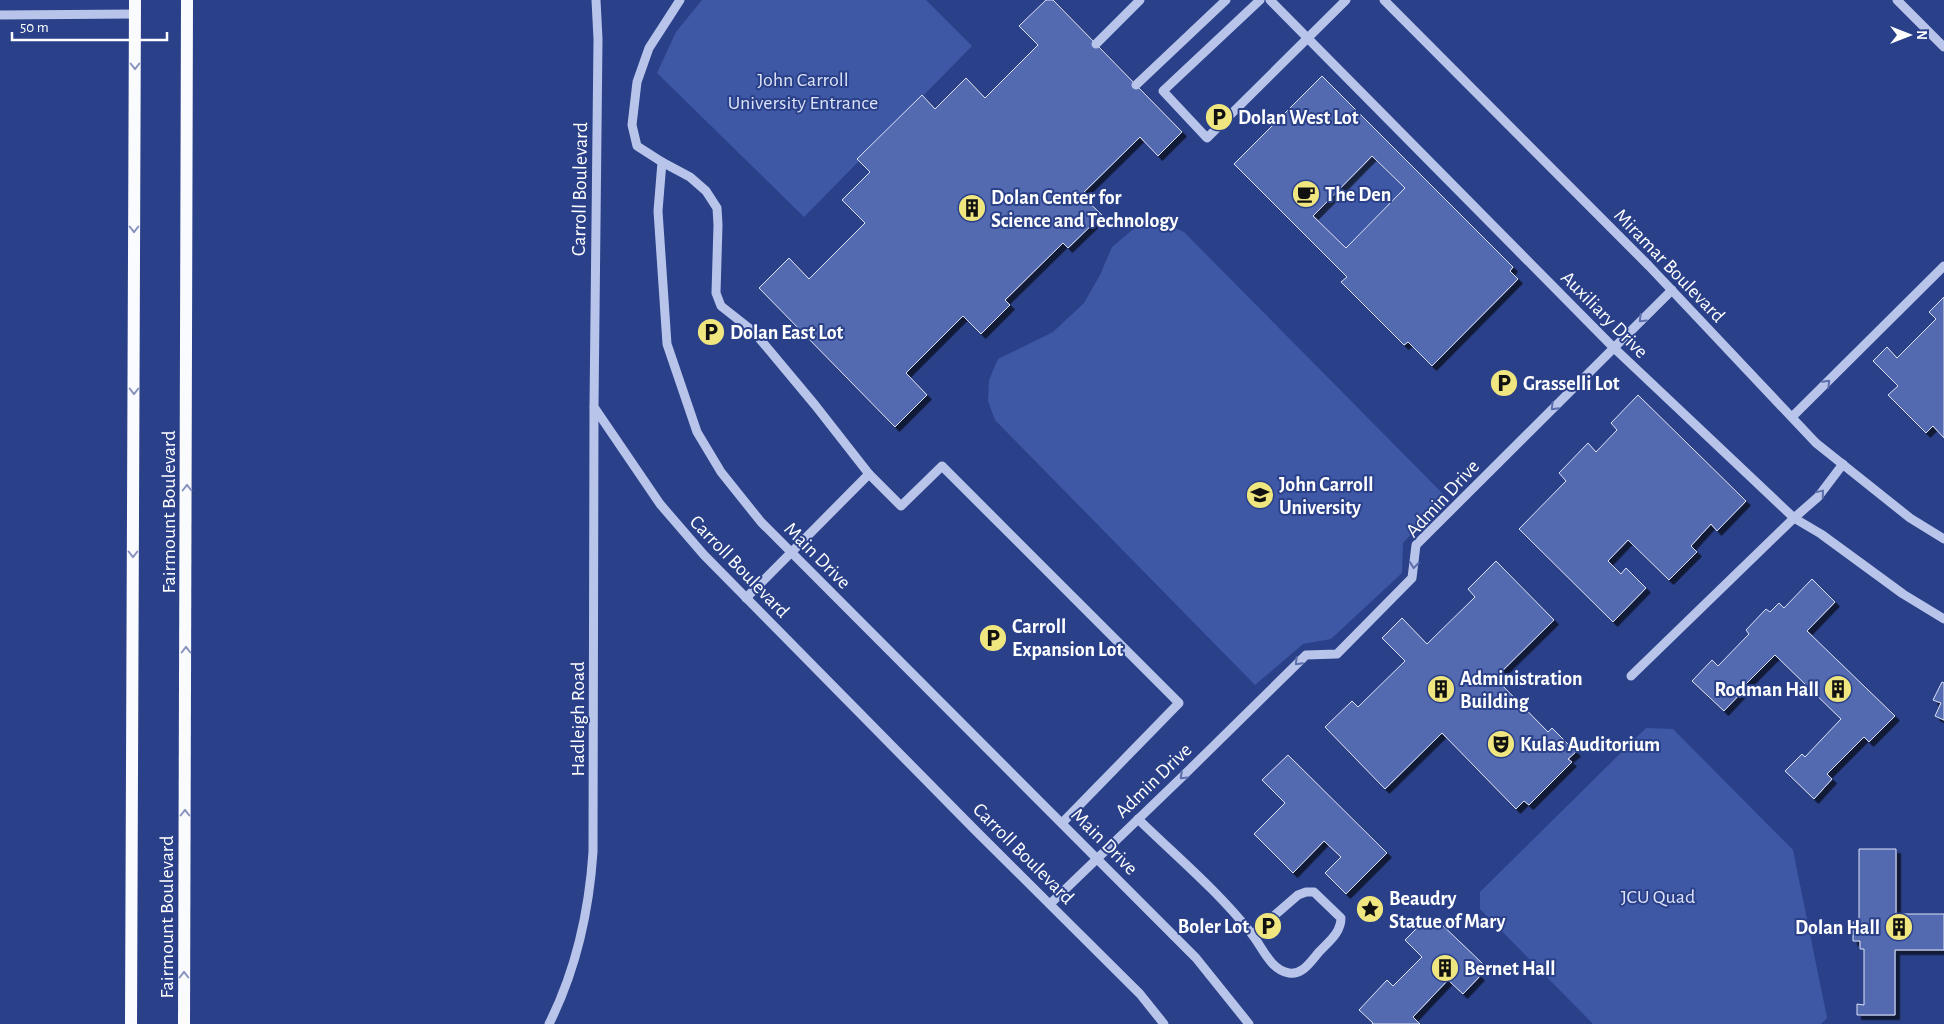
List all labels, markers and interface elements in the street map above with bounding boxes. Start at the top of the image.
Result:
scale bar [12,10,168,42]
north arrow [1884,10,1934,60]
text: 50 m [20,20,49,35]
text: N [1914,30,1928,40]
one-way arrow [130,62,140,70]
park label: John Carroll University Entrance [728,70,878,113]
parking icon: Dolan West Lot [1204,102,1234,132]
place label: Dolan West Lot [1238,108,1359,128]
street label: Carroll Boulevard [569,122,591,256]
cafe icon: The Den [1291,179,1321,209]
place label: The Den [1325,185,1391,205]
place label: Dolan Center for Science and Technology [991,188,1179,231]
building icon: Dolan Center for Science and Technology [957,193,987,223]
street label: Miramar Boulevard [1610,205,1728,326]
one-way arrow [129,225,139,233]
street label: Auxiliary Drive [1557,267,1652,362]
one-way arrow [1639,313,1648,322]
parking icon: Dolan East Lot [696,317,726,347]
place label: Dolan East Lot [730,323,844,343]
parking icon: Grasselli Lot [1489,368,1519,398]
place label: Grasselli Lot [1523,374,1620,394]
one-way arrow [1821,380,1830,389]
one-way arrow [129,388,139,395]
one-way arrow [1551,401,1560,410]
street label: Fairmount Boulevard [159,430,179,594]
street label: Admin Drive [1402,456,1483,541]
place label: John Carroll University [1279,475,1373,518]
school or university icon: John Carroll University [1245,480,1275,510]
one-way arrow [182,484,192,492]
one-way arrow [1815,490,1823,499]
street label: Carroll Boulevard [686,512,793,622]
street label: Main Drive [780,519,854,593]
one-way arrow [128,550,138,558]
one-way arrow [1409,561,1420,569]
place label: Carroll Expansion Lot [1012,617,1123,660]
parking icon: Carroll Expansion Lot [978,623,1008,653]
one-way arrow [181,646,191,654]
one-way arrow [1295,656,1304,665]
street label: Hadleigh Road [568,661,588,777]
place label: Administration Building [1460,669,1582,712]
building icon: Administration Building [1426,674,1456,704]
building icon: Rodman Hall [1823,674,1853,704]
place label: Rodman Hall [1714,680,1819,700]
theatre icon: Kulas Auditorium [1486,729,1516,759]
place label: Kulas Auditorium [1520,735,1660,755]
street label: Admin Drive [1112,740,1196,822]
one-way arrow [1179,770,1188,779]
street label: Carroll Boulevard [969,799,1078,908]
street label: Main Drive [1067,805,1141,879]
one-way arrow [180,809,190,816]
street label: Fairmount Boulevard [157,835,177,999]
park label: JCU Quad [1621,887,1695,907]
place label: Beaudry Statue of Mary [1389,889,1505,932]
place icon: Beaudry Statue of Mary [1355,894,1385,924]
parking icon: Boler Lot [1253,911,1283,941]
building icon: Dolan Hall [1884,912,1914,942]
place label: Boler Lot [1178,917,1249,937]
place label: Dolan Hall [1795,918,1880,938]
building icon: Bernet Hall [1430,953,1460,983]
place label: Bernet Hall [1464,959,1555,979]
one-way arrow [179,971,189,979]

